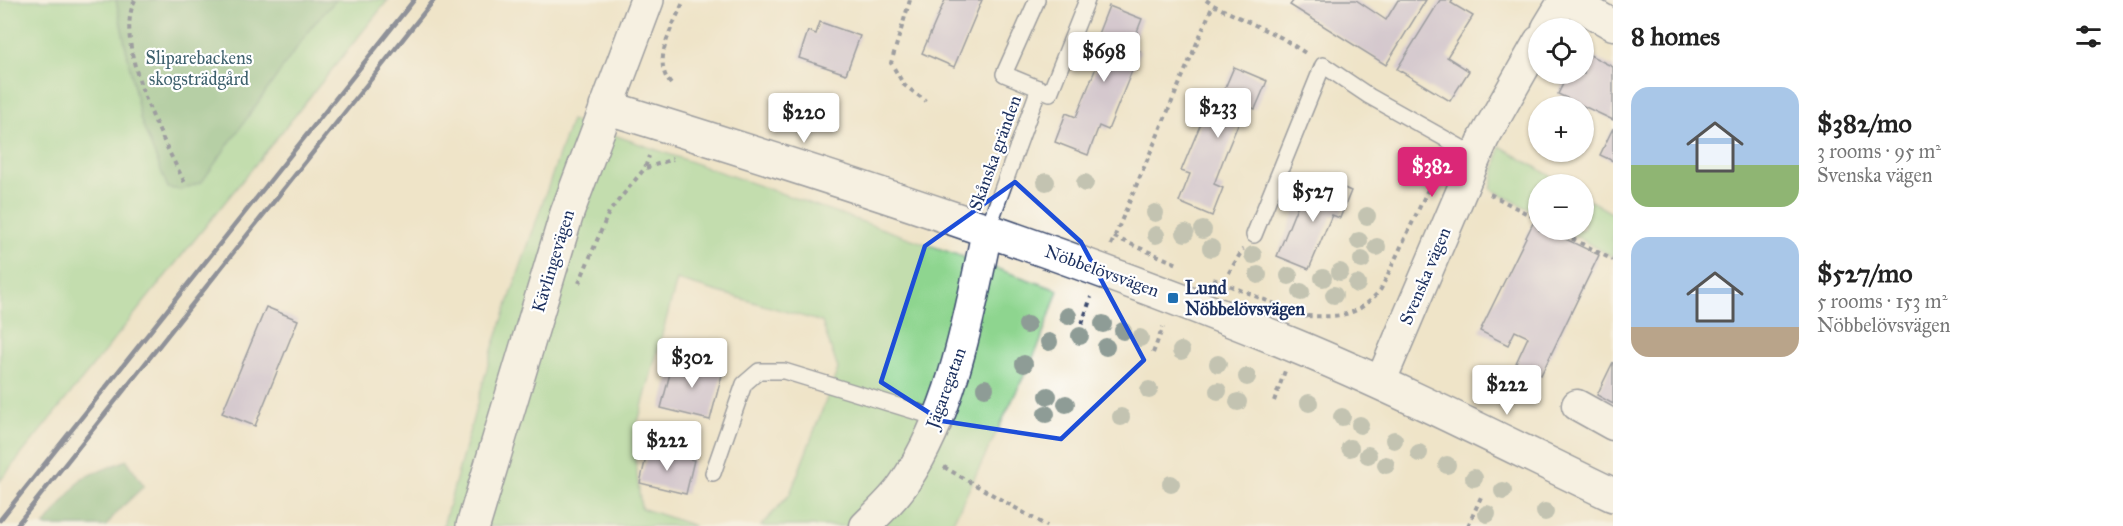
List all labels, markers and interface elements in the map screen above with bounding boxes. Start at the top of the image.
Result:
map controls [1528,18,1594,240]
button: locate [1528,18,1594,84]
text: 8 homes [1631,20,1720,52]
icon: filters [2072,20,2105,53]
pin: $698 [1068,32,1140,83]
text: $698 [1082,39,1126,63]
park label: Sliparebackens skogsträdgård [146,47,252,91]
pin: $233 [1182,88,1254,139]
street label: Skånska gränden [964,92,1027,214]
pin: $220 [768,93,840,144]
text: $233 [1199,95,1237,119]
button: + [1528,96,1594,162]
text: $220 [782,100,826,124]
text: $382/mo [1817,107,1912,139]
icon: home [1679,111,1751,183]
text: 3 rooms · 95 m² [1817,139,1941,163]
pin: $382 [1396,147,1468,198]
text: $382 [1412,154,1452,178]
text: Svenska vägen [1817,163,1933,187]
pin: $527 [1277,172,1349,223]
button: − [1528,174,1594,240]
text: $527 [1292,179,1334,203]
street label: Kävlingevägen [527,207,580,315]
street label: Svenska vägen [1395,224,1456,329]
street label: Nöbbelövsvägen [1041,240,1162,303]
text: $527/mo [1817,257,1913,289]
icon: home [1679,261,1751,333]
place label: Lund Nöbbelövsvägen [1185,277,1305,321]
text: 5 rooms · 153 m² [1817,289,1947,313]
marker: Lund Nöbbelövsvägen [1166,291,1180,305]
text: Nöbbelövsvägen [1817,313,1950,337]
pin: $302 [656,338,728,389]
street label: Jägaregatan [921,344,972,434]
text: $302 [671,345,713,369]
pin: $222 [1471,365,1543,416]
text: $222 [1486,372,1528,396]
pin: $222 [631,421,703,472]
text: $222 [646,428,688,452]

